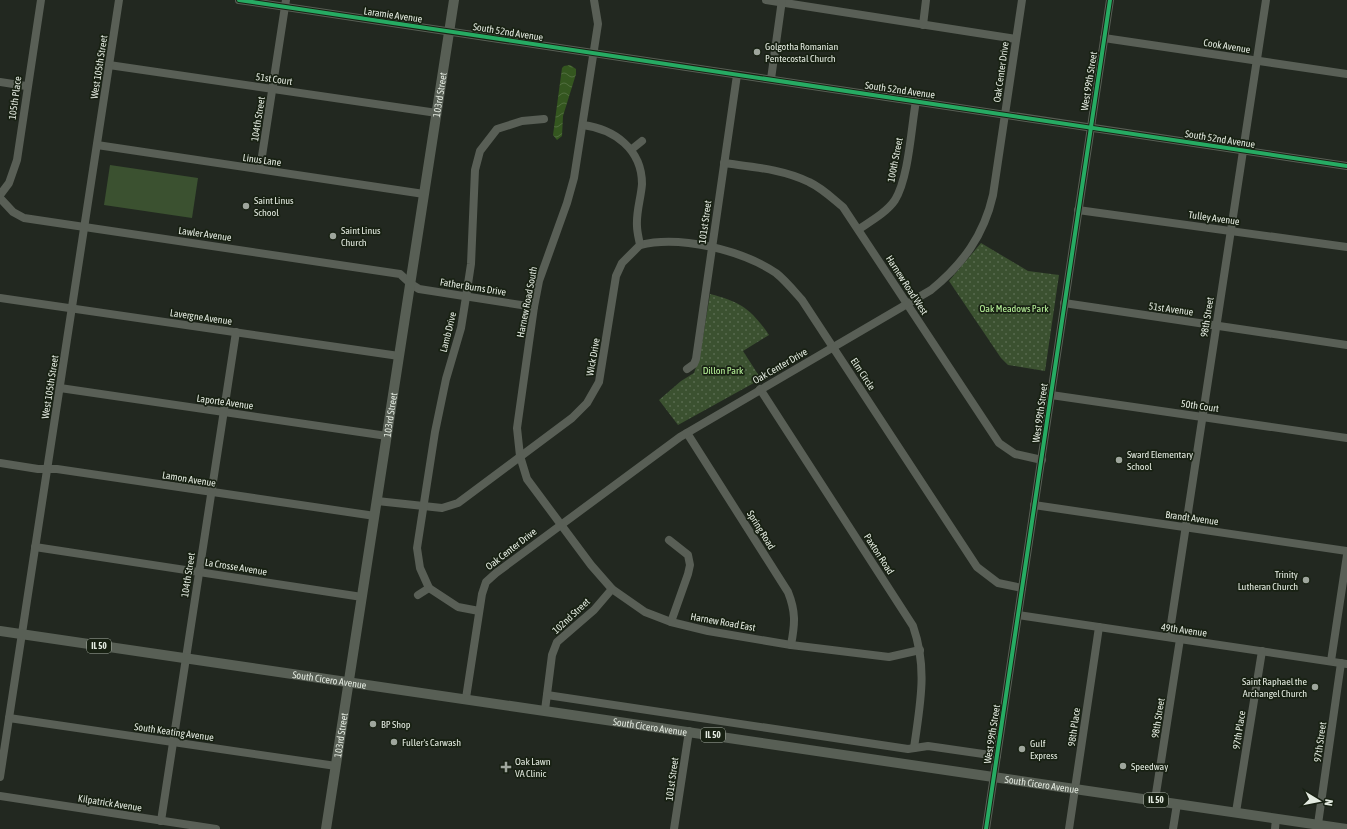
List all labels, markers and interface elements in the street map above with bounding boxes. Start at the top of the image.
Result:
street label: Laramie Avenue [363,5,423,25]
street label: South 52nd Avenue [472,21,544,43]
street label: West 105th Street [89,34,109,100]
street label: Cook Avenue [1203,37,1252,55]
street label: Oak Center Drive [991,40,1011,103]
place label: Golgotha Romanian Pentecostal Church [765,41,838,64]
marker: Golgotha Romanian Pentecostal Church [752,47,762,57]
street label: West 99th Street [1079,51,1099,111]
street label: 51st Court [255,71,293,87]
street label: 103rd Street [430,71,448,118]
street label: 105th Place [7,75,24,120]
street label: South 52nd Avenue [864,80,936,100]
street label: 104th Street [249,96,267,142]
street label: South 52nd Avenue [1184,128,1256,150]
street label: 100th Street [885,137,905,183]
street label: Linus Lane [242,152,282,168]
place label: Saint Linus School [254,195,294,218]
street label: 101st Street [697,199,714,244]
marker: Saint Linus School [241,201,251,211]
street label: Tulley Avenue [1188,209,1241,227]
street label: Lawler Avenue [178,225,233,243]
place label: Saint Linus Church [341,225,381,248]
marker: Saint Linus Church [328,231,338,241]
street label: Harnew Road West [884,253,930,317]
street label: Harnew Road South [515,265,539,338]
street label: Father Burns Drive [439,276,507,298]
street label: 98th Street [1198,296,1216,338]
street label: 51st Avenue [1148,300,1194,318]
park label: Oak Meadows Park [979,303,1049,314]
street label: Lavergne Avenue [169,307,233,327]
street label: Lamb Drive [438,310,458,353]
street label: Wick Drive [584,337,602,377]
street label: Oak Center Drive [751,346,810,386]
street label: West 105th Street [40,354,60,420]
street label: Elm Circle [849,356,878,392]
park label: Dillon Park [703,365,744,376]
street label: West 99th Street [1030,383,1050,443]
street label: 103rd Street [381,392,399,438]
street label: Laporte Avenue [196,393,255,411]
street label: 50th Court [1180,398,1220,414]
place label: Sward Elementary School [1127,449,1193,472]
marker: Sward Elementary School [1114,455,1124,465]
street label: Lamon Avenue [161,469,217,489]
street label: Spring Road [745,509,777,552]
street label: Brandt Avenue [1165,509,1220,527]
street label: Oak Center Drive [483,526,539,572]
street label: Paxton Road [862,532,896,577]
street label: 104th Street [179,552,197,598]
street label: La Crosse Avenue [204,557,268,577]
place label: Trinity Lutheran Church [1238,569,1298,592]
marker: Trinity Lutheran Church [1301,575,1311,585]
street label: 102nd Street [550,596,592,636]
street label: Harnew Road East [690,611,756,633]
street label: 49th Avenue [1160,621,1208,639]
road number: IL 50 [87,639,111,653]
street label: South Cicero Avenue [292,669,368,690]
place label: Saint Raphael the Archangel Church [1242,676,1307,699]
marker: Saint Raphael the Archangel Church [1310,682,1320,692]
street label: 98th Street [1149,697,1167,739]
street label: West 99th Street [982,704,1002,764]
street label: 98th Place [1066,707,1082,747]
street label: 97th Place [1231,709,1248,750]
street label: 103rd Street [332,712,349,758]
street label: South Cicero Avenue [612,716,688,737]
marker: BP Shop [368,719,378,729]
place label: BP Shop [381,719,411,730]
street label: South Keating Avenue [134,721,215,743]
street label: 97th Street [1312,721,1328,763]
road number: IL 50 [701,728,725,742]
marker: Fuller's Carwash [389,737,399,747]
place label: Fuller's Carwash [402,737,461,748]
place label: Gulf Express [1030,738,1058,761]
marker: Gulf Express [1017,744,1027,754]
place label: Oak Lawn VA Clinic [515,756,551,779]
street label: 101st Street [664,756,681,801]
marker: Oak Lawn VA Clinic [500,761,512,773]
marker: Speedway [1118,761,1128,771]
place label: Speedway [1131,761,1168,772]
street label: South Cicero Avenue [1004,773,1080,795]
north arrow [1299,781,1339,821]
street label: Kilpatrick Avenue [77,793,143,814]
road number: IL 50 [1144,793,1168,807]
text: N [1322,798,1335,807]

